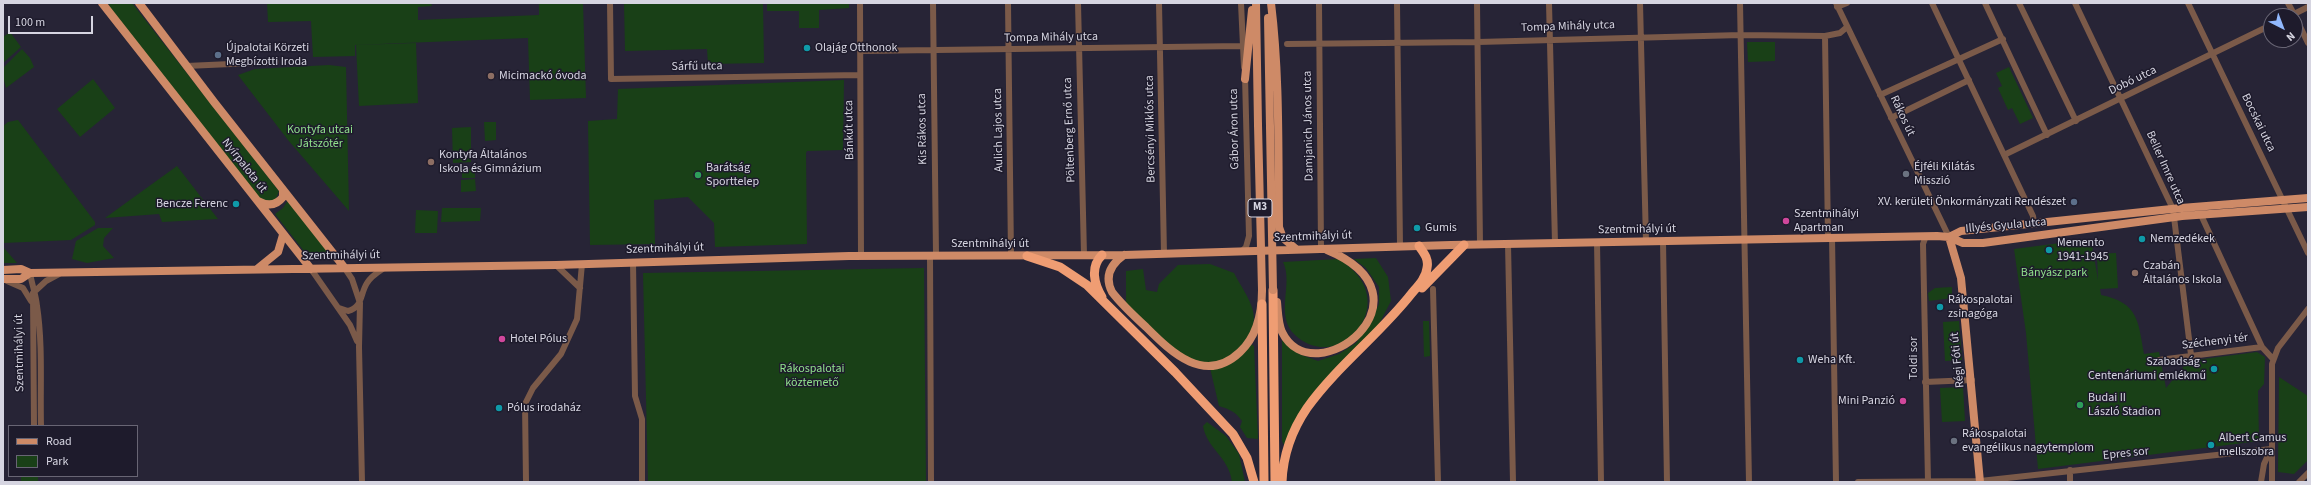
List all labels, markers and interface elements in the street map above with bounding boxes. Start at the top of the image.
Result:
scale bar [10,8,95,34]
north arrow [2263,8,2303,48]
text: 100 m [15,14,45,31]
street label: Tompa Mihály utca [1521,18,1615,36]
text: N [2283,29,2298,45]
street label: Tompa Mihály utca [1004,30,1098,46]
place label: Újpalotai Körzeti Megbízotti Iroda [226,41,309,69]
place label: Olajág Otthonok [815,41,897,55]
marker: Olajág Otthonok [802,43,812,53]
marker: Újpalotai Körzeti Megbízotti Iroda [213,50,223,60]
street label: Sárfű utca [671,59,723,75]
street label: Dobó utca [2107,63,2159,99]
place label: Micimackó óvoda [499,69,586,83]
marker: Micimackó óvoda [486,71,496,81]
street label: Damjanich János utca [1301,71,1317,181]
street label: Bercsényi Miklós utca [1143,75,1159,183]
street label: Pöltenberg Ernő utca [1061,77,1079,183]
street label: Aulich Lajos utca [991,88,1007,172]
street label: Gábor Áron utca [1227,88,1243,170]
street label: Bocskai utca [2238,91,2278,155]
street label: Kis Rákos utca [915,93,931,165]
street label: Rákos út [1886,93,1918,139]
street label: Bánkút utca [842,100,858,160]
park label: Kontyfa utcai Játszótér [287,123,353,151]
street label: Beller Imre utca [2142,129,2188,207]
street label: Nyírpalota út [218,136,270,196]
place label: Kontyfa Általános Iskola és Gimnázium [439,148,542,176]
marker: Kontyfa Általános Iskola és Gimnázium [426,157,436,167]
place label: Éjféli Kilátás Misszió [1914,160,1975,188]
place label: Barátság Sporttelep [706,161,759,189]
marker: Éjféli Kilátás Misszió [1901,169,1911,179]
marker: Barátság Sporttelep [693,170,703,180]
place label: XV. kerületi Önkormányzati Rendészet [1878,195,2066,209]
place label: Bencze Ferenc [156,197,228,211]
marker: XV. kerületi Önkormányzati Rendészet [2069,197,2079,207]
marker: Bencze Ferenc [231,199,241,209]
road number: M3 [1248,199,1272,217]
place label: Szentmihályi Apartman [1794,207,1859,235]
street label: Illyés Gyula utca [1965,215,2047,237]
marker: Szentmihályi Apartman [1781,216,1791,226]
place label: Gumis [1425,221,1457,235]
street label: Szentmihályi út [1598,222,1676,238]
marker: Gumis [1412,223,1422,233]
street label: Szentmihályi út [1274,228,1352,246]
place label: Nemzedékek [2150,232,2215,246]
marker: Nemzedékek [2137,234,2147,244]
place label: Memento 1941-1945 [2057,236,2108,264]
street label: Szentmihályi út [951,237,1029,251]
street label: Szentmihályi út [626,240,704,258]
marker: Memento 1941-1945 [2044,245,2054,255]
street label: Szentmihályi út [302,248,380,264]
place label: Czabán Általános Iskola [2143,259,2222,287]
park label: Bányász park [2021,266,2087,280]
marker: Czabán Általános Iskola [2130,268,2140,278]
place label: Rákospalotai zsinagóga [1948,293,2013,321]
marker: Rákospalotai zsinagóga [1935,302,1945,312]
street label: Szentmihályi út [12,314,28,392]
street label: Régi Fóti út [1948,331,1968,389]
street label: Széchenyi tér [2181,331,2249,353]
place label: Hotel Pólus [510,332,567,346]
marker: Hotel Pólus [497,334,507,344]
street label: Toldi sor [1907,337,1921,379]
place label: Weha Kft. [1808,353,1856,367]
marker: Weha Kft. [1795,355,1805,365]
place label: Szabadság - Centenáriumi emlékmű [2088,355,2206,383]
park label: Rákospalotai köztemető [780,362,844,390]
marker: Szabadság - Centenáriumi emlékmű [2209,364,2219,374]
place label: Budai II László Stadion [2088,391,2161,419]
place label: Mini Panzió [1838,394,1895,408]
marker: Mini Panzió [1898,396,1908,406]
marker: Budai II László Stadion [2075,400,2085,410]
place label: Pólus irodaház [507,401,581,415]
marker: Pólus irodaház [494,403,504,413]
legend [8,425,138,477]
place label: Rákospalotai evangélikus nagytemplom [1962,427,2094,455]
place label: Albert Camus mellszobra [2219,431,2286,459]
text: Road [46,433,72,450]
marker: Rákospalotai evangélikus nagytemplom [1949,436,1959,446]
marker: Albert Camus mellszobra [2206,440,2216,450]
street label: Epres sor [2102,444,2150,464]
text: Park [46,453,68,470]

